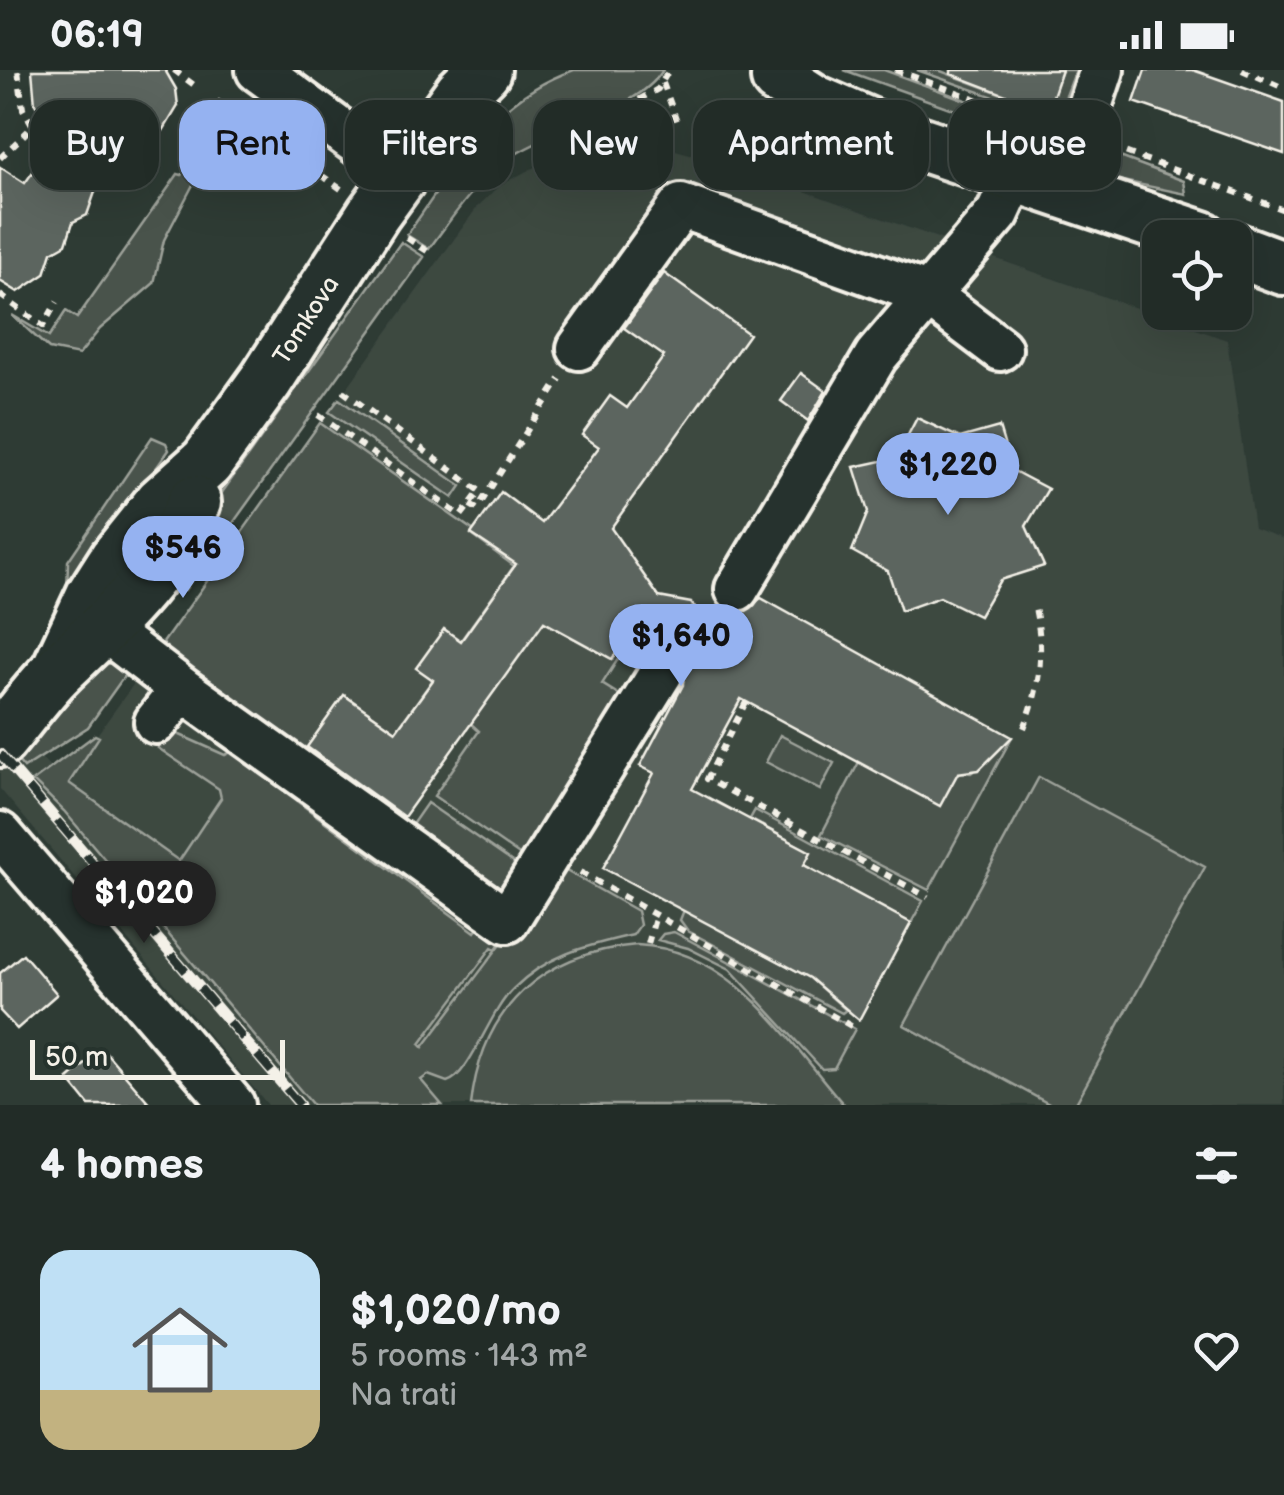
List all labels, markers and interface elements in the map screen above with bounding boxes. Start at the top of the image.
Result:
text: 06:19 [50,13,144,58]
chip: Buy [30,100,159,190]
chip: Rent [179,100,325,190]
chip: Filters [345,100,513,190]
chip: New [533,100,673,190]
chip: Apartment [693,100,929,190]
chip: House [949,100,1121,190]
map controls [1142,220,1252,330]
button: locate [1142,220,1252,330]
street label: Tomkova [267,270,346,370]
pin: $1,220 [867,433,1029,518]
text: $1,220 [898,446,998,485]
pin: $546 [124,516,242,601]
text: $546 [144,529,222,568]
pin: $1,640 [600,604,762,689]
text: $1,640 [631,617,731,656]
pin: $1,020 [63,861,225,946]
text: $1,020 [94,874,194,913]
scale bar [30,1035,285,1080]
text: 50 m [45,1041,108,1074]
icon: filters [1189,1138,1244,1193]
text: 4 homes [40,1140,204,1191]
text: $1,020/mo [350,1286,561,1337]
icon: home [120,1290,240,1410]
icon: heart [1189,1323,1244,1378]
text: 5 rooms · 143 m² [350,1337,588,1376]
text: Na trati [350,1376,457,1415]

